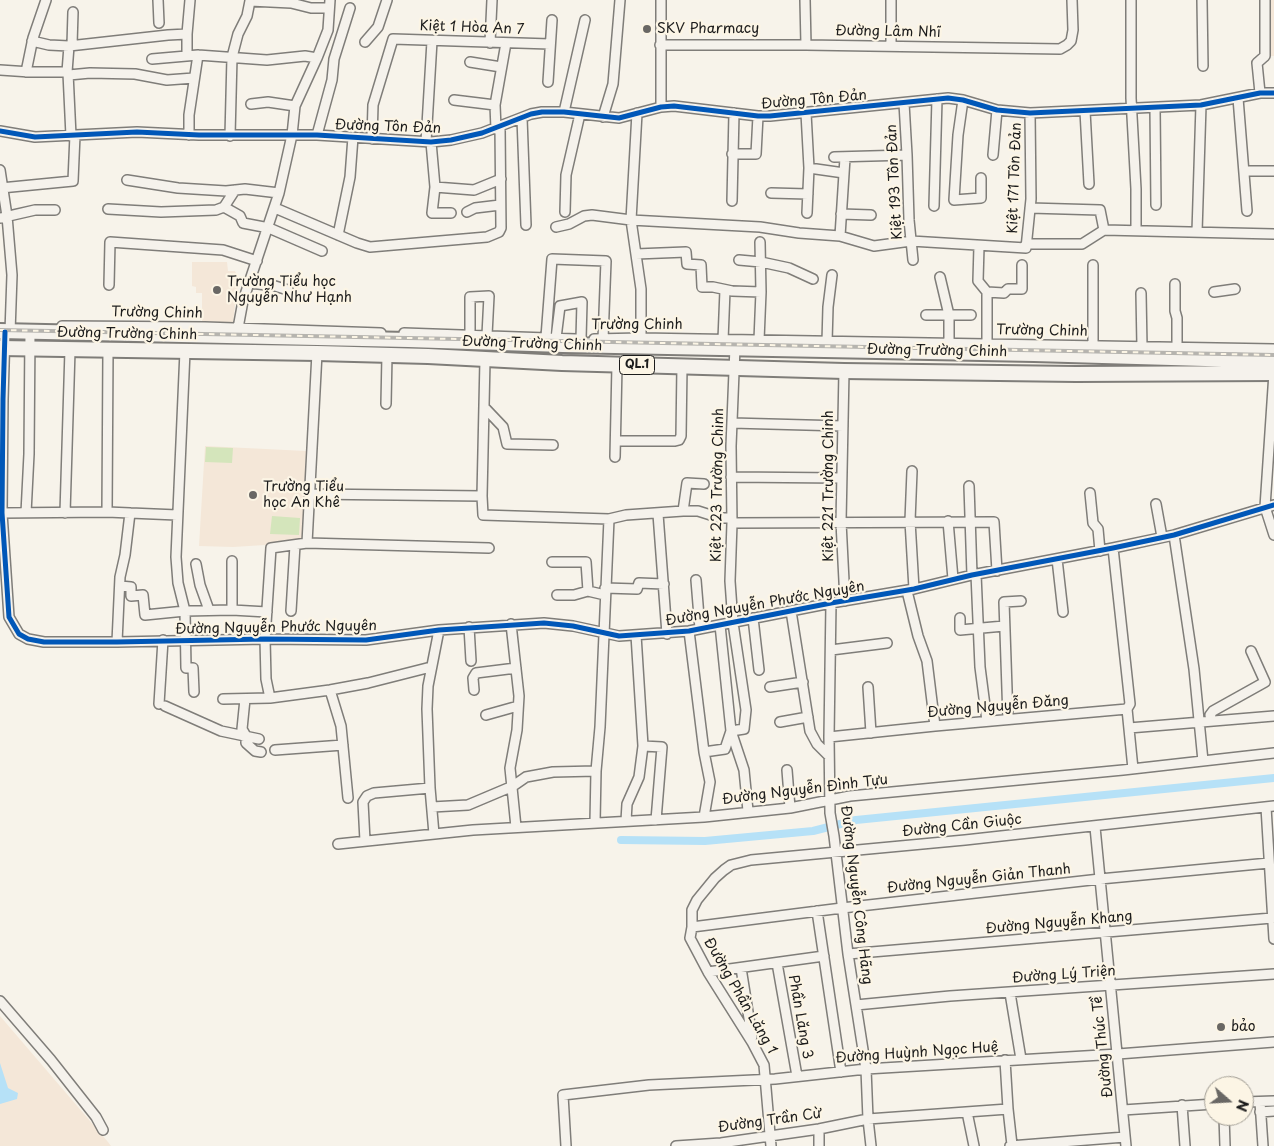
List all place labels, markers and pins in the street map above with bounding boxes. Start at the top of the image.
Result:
place label: SKV Pharmacy [657,21,759,37]
marker: SKV Pharmacy [641,23,653,35]
place label: Trường Tiểu học Nguyễn Như Hạnh [227,274,352,306]
marker: Trường Tiểu học Nguyễn Như Hạnh [211,284,223,296]
place label: Trường Tiểu học An Khê [263,479,344,512]
marker: Trường Tiểu học An Khê [247,489,259,501]
place label: bảo [1231,1019,1255,1035]
marker: bảo [1215,1021,1227,1033]

